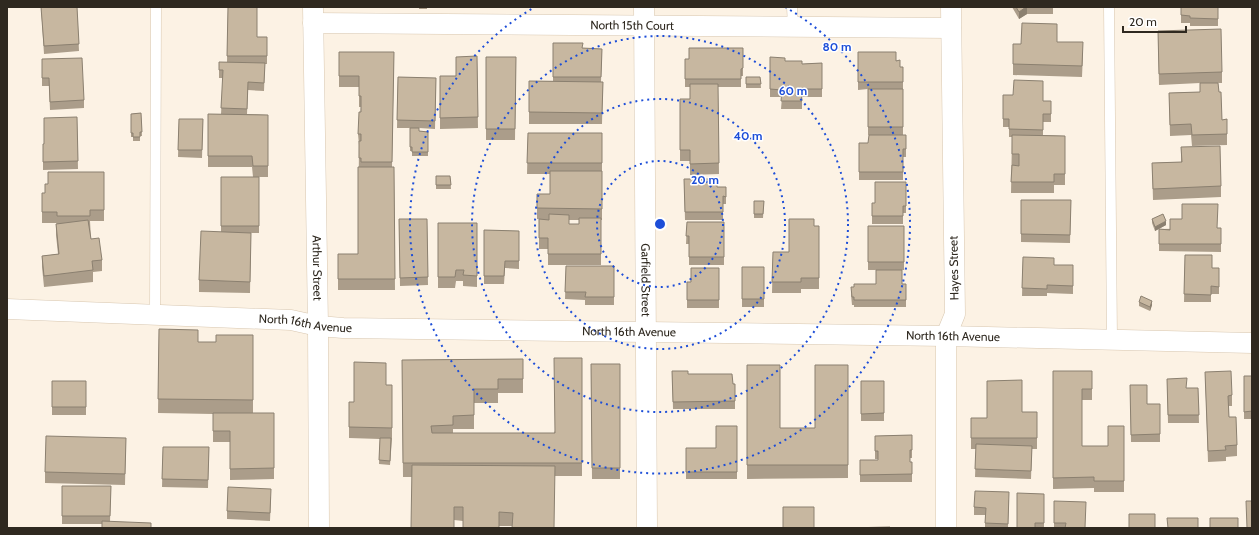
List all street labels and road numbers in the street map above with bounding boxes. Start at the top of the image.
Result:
street label: North 15th Court [590,17,674,33]
street label: Arthur Street [310,235,326,301]
street label: Hayes Street [945,236,962,300]
street label: Garfield Street [638,243,654,317]
street label: North 16th Avenue [259,311,352,335]
street label: North 16th Avenue [582,323,676,339]
street label: North 16th Avenue [906,327,1000,344]

